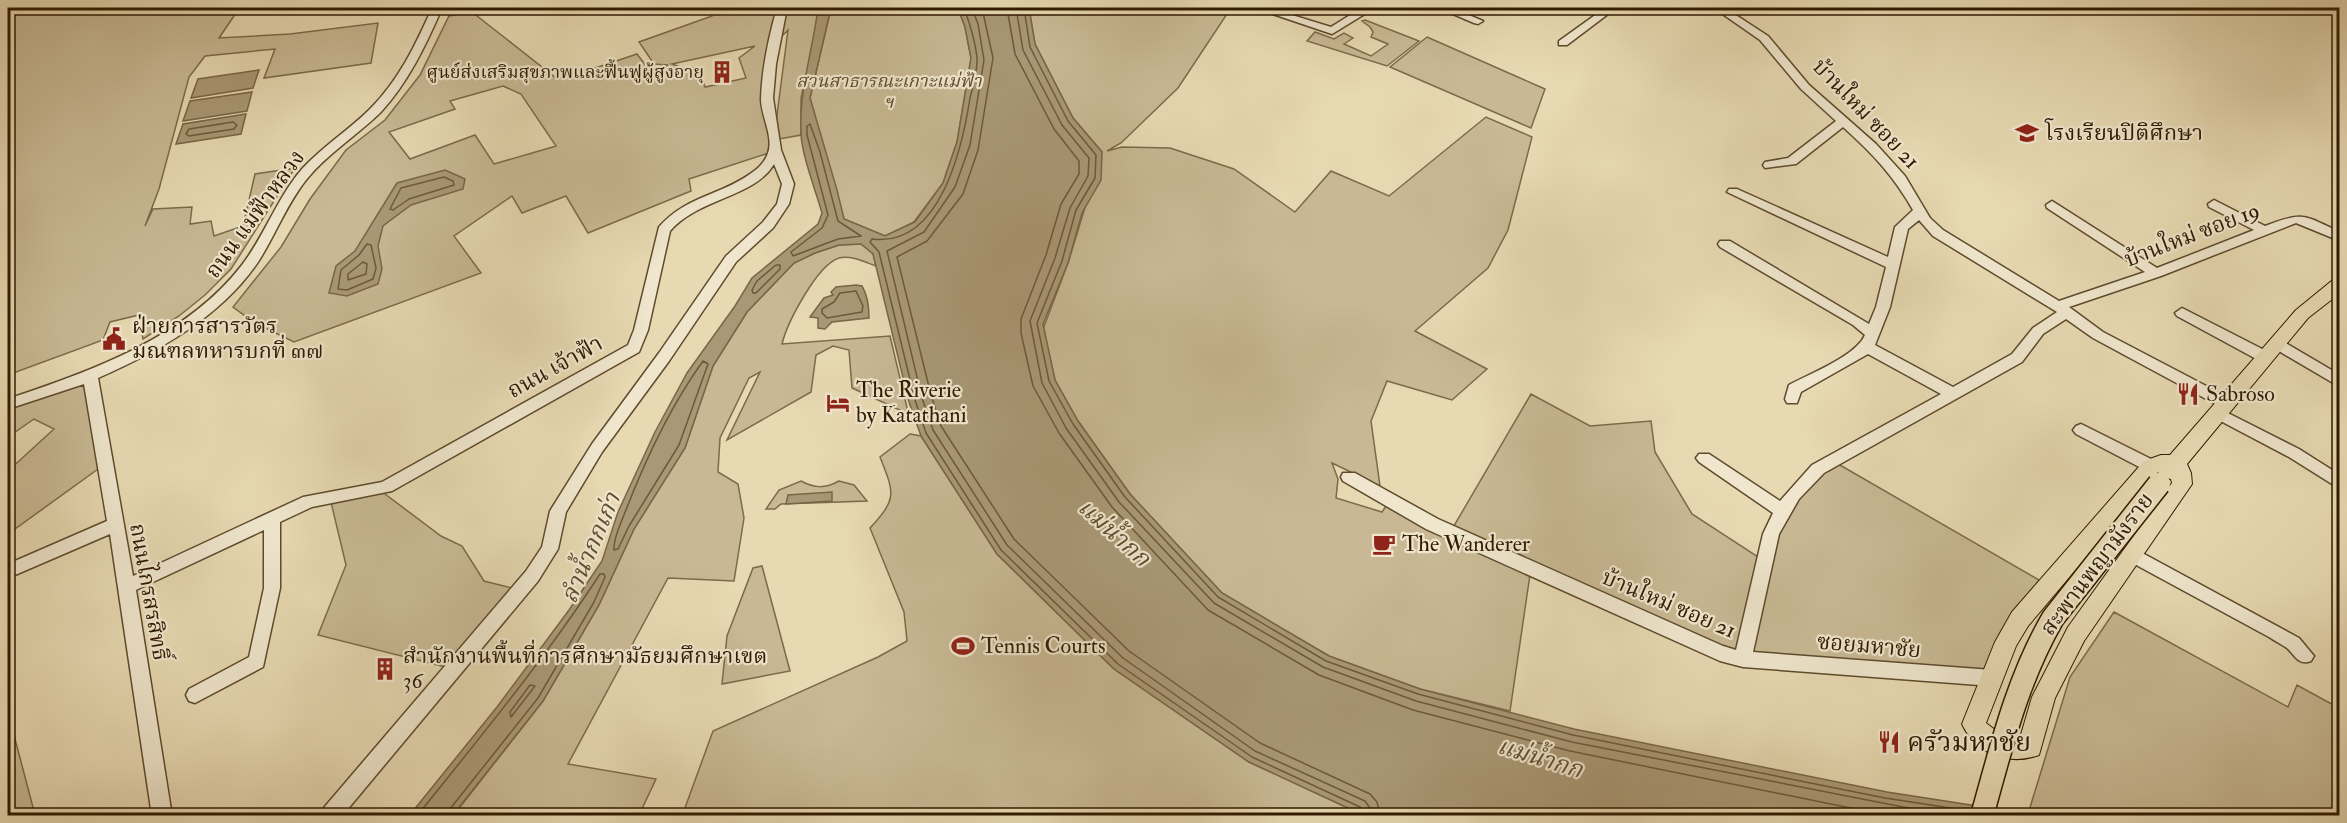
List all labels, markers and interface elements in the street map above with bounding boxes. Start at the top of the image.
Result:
street label: บ้านใหม่ ซอย 21 [1806,52,1926,175]
place label: ศูนย์ส่งเสริมสุขภาพและฟื้นฟูผู้สูงอายุ [426,58,704,84]
building icon: ศูนย์ส่งเสริมสุขภาพและฟื้นฟูผู้สูงอายุ [709,59,735,85]
park label: สวนสาธารณะเกาะแม่ฟ้า ฯ [796,70,983,114]
place label: โรงเรียนปิติศึกษา [2044,118,2203,147]
school or university icon: โรงเรียนปิติศึกษา [2014,120,2040,146]
street label: ถนน แม่ฟ้าหลวง [199,144,311,284]
street label: บ้านใหม่ ซอย 19 [2120,195,2264,274]
place label: ฝ่ายการสารวัตร มณฑลทหารบกที่ ๓๗ [132,312,323,365]
public building icon: ฝ่ายการสารวัตร มณฑลทหารบกที่ ๓๗ [101,326,127,352]
street label: ถนน เจ้าฟ้า [502,329,608,405]
place label: The Riverie by Katathani [856,376,967,429]
place label: Sabroso [2206,380,2275,408]
restaurant icon: Sabroso [2175,381,2201,407]
hotel icon: The Riverie by Katathani [825,390,851,416]
water label: ลำน้ำกกเก่า [551,486,629,608]
street label: สะพานพญามังราย [2034,487,2160,641]
water label: แม่น้ำกก [1071,490,1160,575]
street label: ถนนไกรสรสิทธิ์ [123,521,178,665]
place label: The Wanderer [1402,530,1531,558]
cafe icon: The Wanderer [1371,531,1397,557]
street label: บ้านใหม่ ซอย 21 [1598,562,1741,645]
street label: ซอยมหาชัย [1816,628,1922,664]
place label: Tennis Courts [981,632,1105,660]
sports icon: Tennis Courts [950,633,976,659]
place label: สำนักงานพื้นที่การศึกษามัธยมศึกษาเขต 36 [403,639,767,695]
building icon: สำนักงานพื้นที่การศึกษามัธยมศึกษาเขต 36 [372,656,398,682]
place label: ครัวมหาชัย [1907,726,2031,759]
water label: แม่น้ำกก [1494,728,1588,786]
restaurant icon: ครัวมหาชัย [1876,729,1902,755]

